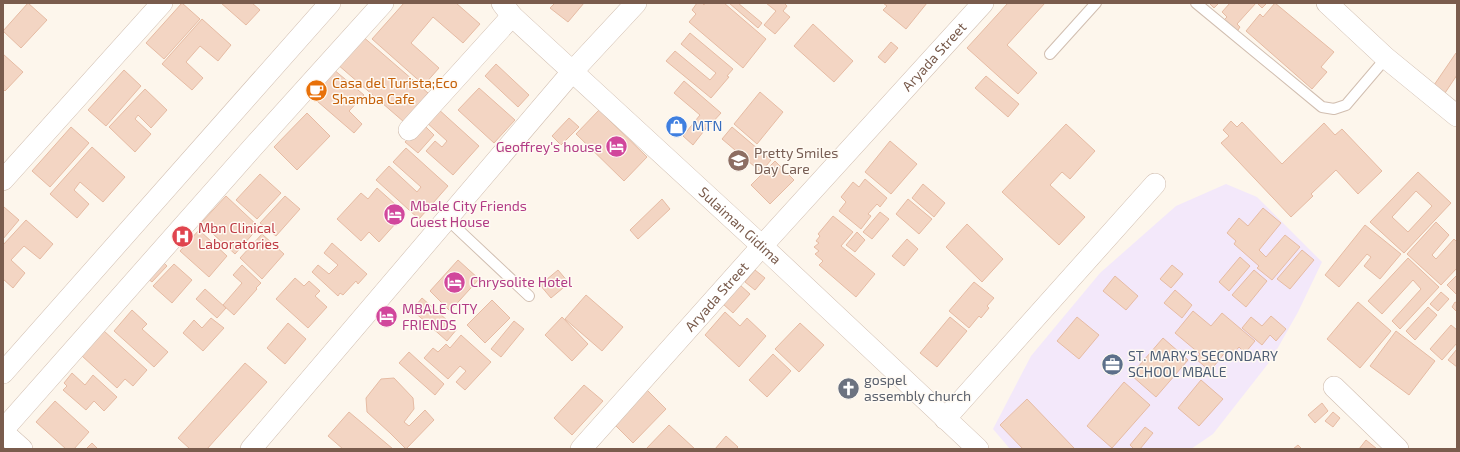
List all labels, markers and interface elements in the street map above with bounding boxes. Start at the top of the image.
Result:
street label: Aryada Street [898,18,970,94]
place label: Casa del Turista;Eco Shamba Cafe [332,74,458,107]
cafe icon: Casa del Turista;Eco Shamba Cafe [303,78,329,104]
shop icon: MTN [663,113,689,139]
place label: MTN [692,117,722,134]
hotel icon: Geoffrey's house [604,134,630,160]
place label: Geoffrey's house [496,138,602,155]
place label: Pretty Smiles Day Care [754,144,838,177]
school or university icon: Pretty Smiles Day Care [726,148,752,174]
street label: Sulaiman Gidima [695,183,785,268]
place label: Mbale City Friends Guest House [410,197,527,230]
hotel icon: Mbale City Friends Guest House [381,201,407,227]
place label: Mbn Clinical Laboratories [198,219,279,252]
hospital icon: Mbn Clinical Laboratories [170,223,196,249]
street label: Aryada Street [681,258,752,335]
hotel icon: Chrysolite Hotel [441,269,467,295]
place label: Chrysolite Hotel [470,273,573,290]
place label: MBALE CITY FRIENDS [402,300,478,333]
hotel icon: MBALE CITY FRIENDS [374,304,400,330]
place label: ST. MARY'S SECONDARY SCHOOL MBALE [1128,347,1278,380]
office icon: ST. MARY'S SECONDARY SCHOOL MBALE [1100,351,1126,377]
place label: gospel assembly church [864,371,971,404]
church icon: gospel assembly church [836,375,862,401]

